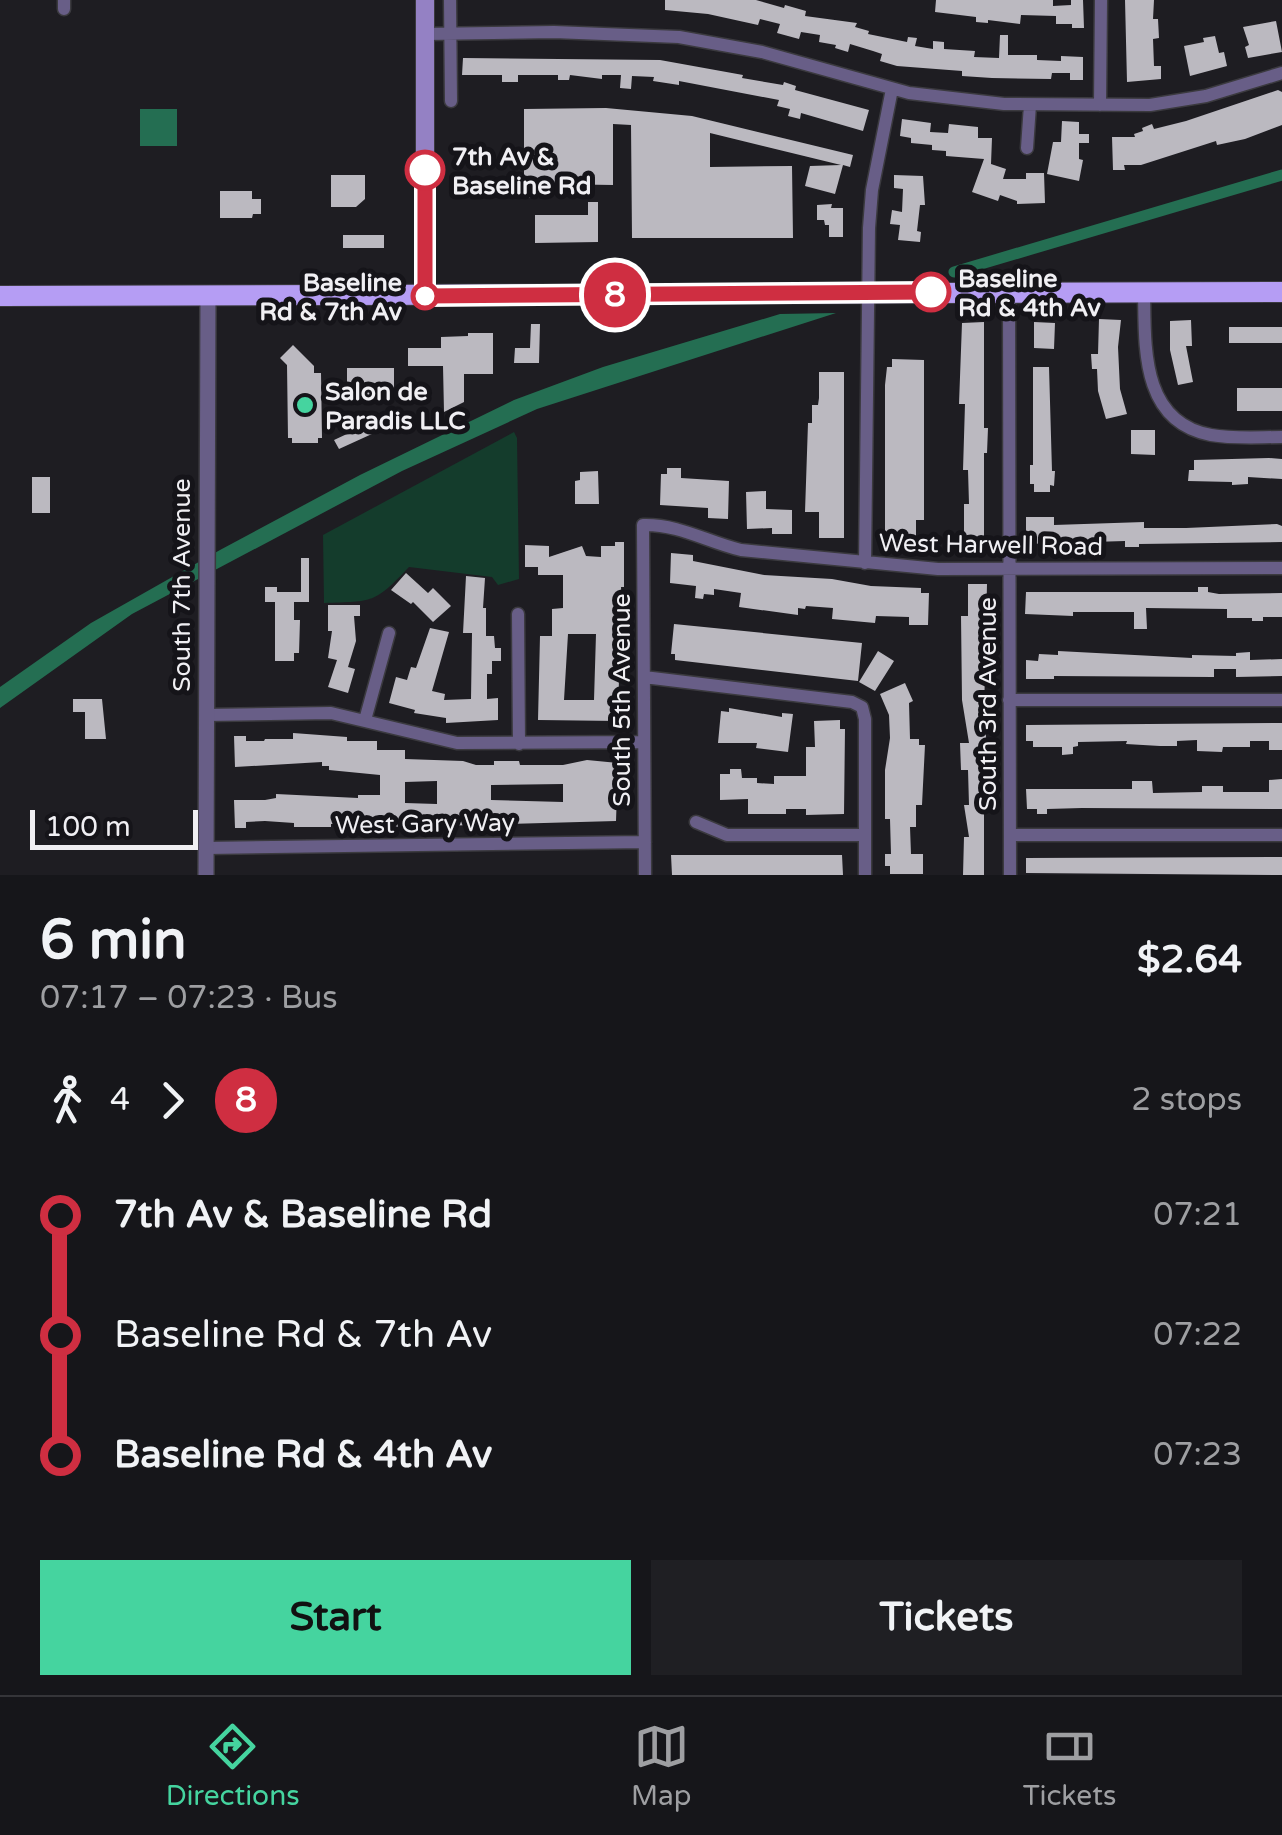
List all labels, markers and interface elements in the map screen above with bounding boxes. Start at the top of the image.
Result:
place label: 7th Av & Baseline Rd [452,142,591,201]
marker: 7th Av & Baseline Rd [406,151,444,189]
line badge: 8 [582,262,648,328]
place label: Baseline Rd & 4th Av [958,264,1102,323]
place label: Baseline Rd & 7th Av [259,268,403,327]
marker: Baseline Rd & 4th Av [912,273,950,311]
text: 8 [604,274,626,316]
marker: Baseline Rd & 7th Av [412,283,438,309]
place label: Salon de Paradis LLC [325,377,466,436]
marker: Salon de Paradis LLC [294,394,316,416]
street label: South 7th Avenue [167,478,197,692]
street label: West Harwell Road [879,528,1103,562]
street label: South 5th Avenue [607,593,637,807]
street label: South 3rd Avenue [973,597,1003,811]
scale bar [30,805,198,850]
street label: West Gary Way [335,807,515,841]
text: 100 m [45,810,131,844]
text: 6 min [40,908,187,974]
text: $2.64 [1137,937,1242,983]
text: 07:17 – 07:23 · Bus [40,979,338,1017]
icon: walk [40,1073,95,1128]
icon: forward [145,1073,200,1128]
text: 8 [235,1079,257,1121]
text: 4 [110,1081,130,1119]
text: 2 stops [1131,1081,1242,1119]
text: 7th Av & Baseline Rd [114,1192,492,1238]
text: 07:21 [1153,1196,1242,1234]
text: Baseline Rd & 7th Av [114,1312,492,1358]
text: 07:22 [1153,1316,1242,1354]
text: Baseline Rd & 4th Av [114,1432,492,1478]
text: 07:23 [1153,1436,1242,1474]
button: Start [40,1560,631,1675]
button: Tickets [651,1560,1242,1675]
tab: Directions [166,1719,300,1813]
tab: Map [631,1719,691,1813]
tab: Tickets [1023,1719,1116,1813]

